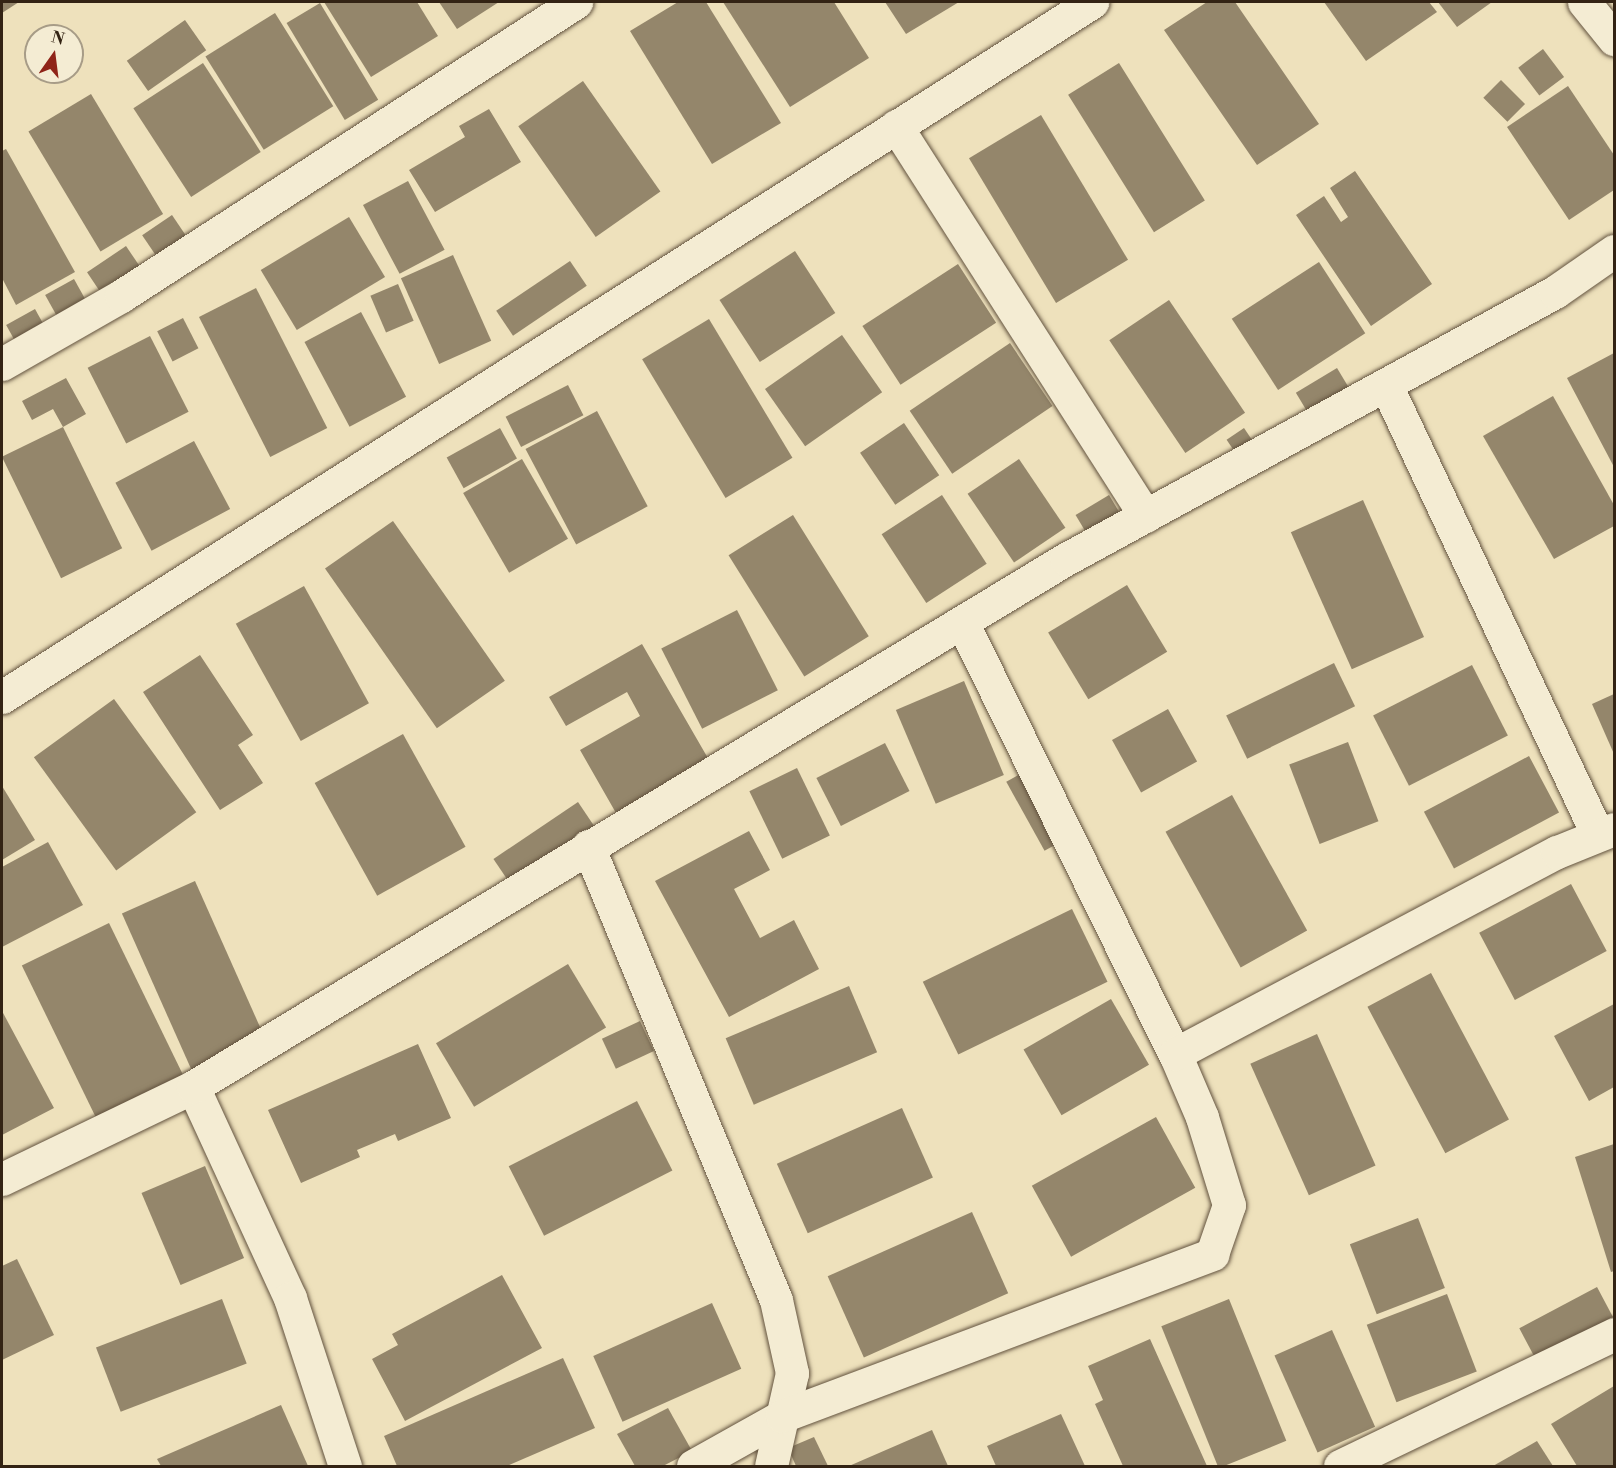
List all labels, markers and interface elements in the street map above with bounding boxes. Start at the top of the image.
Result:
north arrow [24,24,84,84]
text: N [49,27,66,50]

